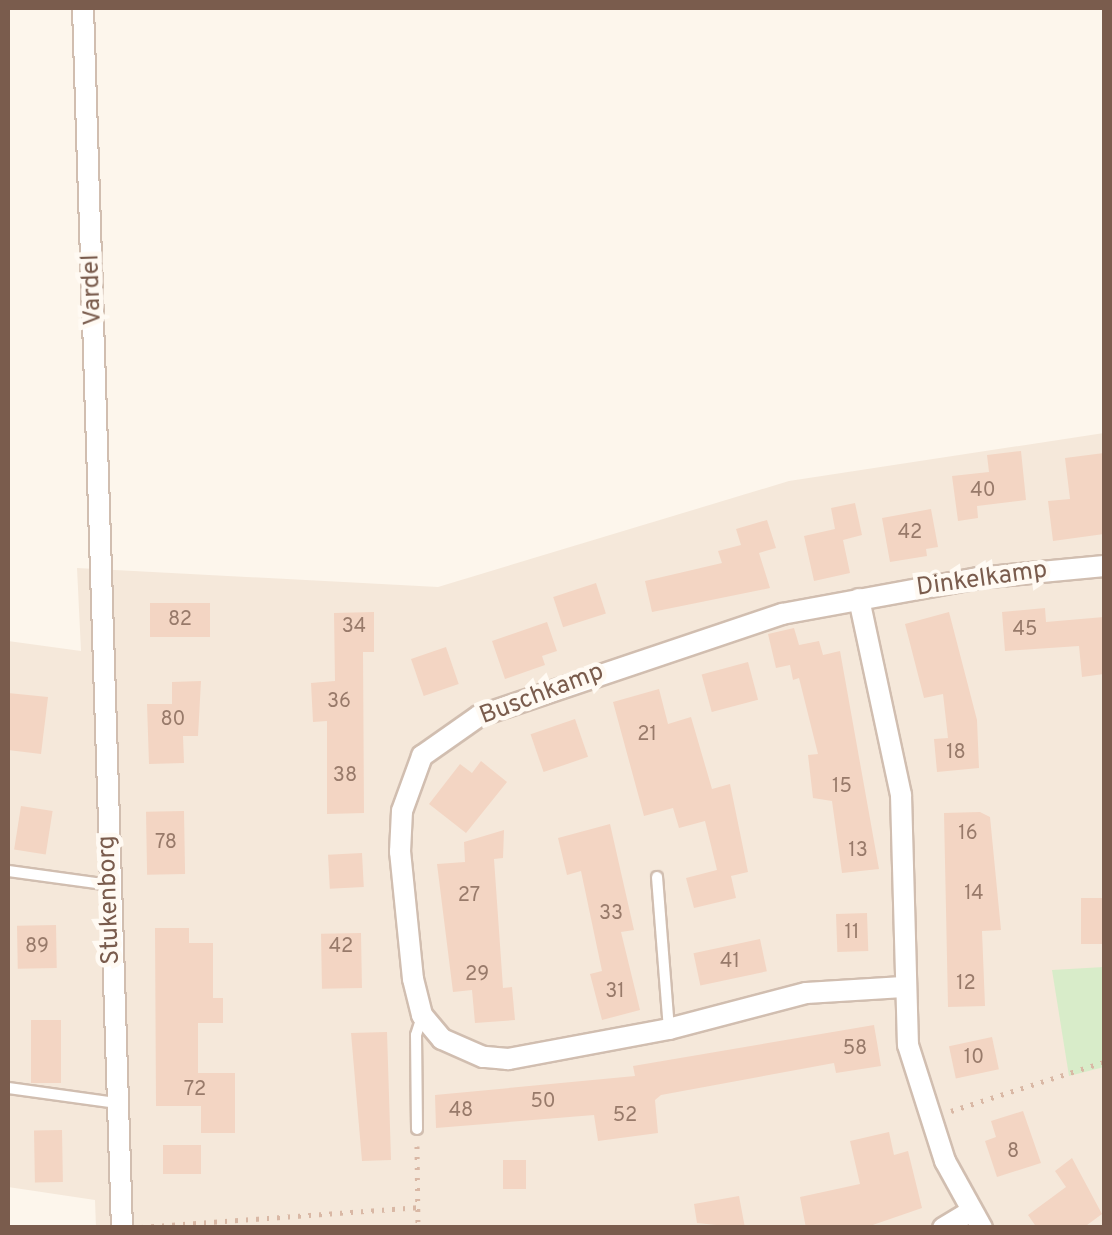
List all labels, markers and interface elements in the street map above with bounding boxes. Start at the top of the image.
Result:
street label: Vardel [77,254,109,326]
house number: 40 [970,479,996,503]
house number: 42 [898,521,922,545]
street label: Dinkelkamp [915,556,1049,604]
house number: 82 [168,608,192,632]
house number: 34 [342,615,366,639]
house number: 45 [1013,618,1037,642]
street label: Buschkamp [476,658,608,732]
house number: 36 [327,690,351,714]
house number: 80 [161,708,185,732]
house number: 21 [637,723,657,747]
house number: 18 [946,741,966,765]
house number: 38 [333,764,357,788]
house number: 15 [832,775,852,799]
house number: 16 [958,822,978,846]
house number: 78 [155,831,177,855]
street label: Stukenborg [93,835,127,965]
house number: 13 [848,839,868,863]
house number: 14 [964,882,984,906]
house number: 27 [458,884,480,908]
house number: 33 [599,902,623,926]
house number: 11 [845,921,859,945]
house number: 89 [25,935,49,959]
house number: 42 [329,935,353,959]
house number: 41 [720,950,740,974]
house number: 29 [465,963,489,987]
house number: 12 [956,972,976,996]
house number: 31 [605,980,625,1004]
house number: 58 [843,1037,867,1061]
house number: 10 [964,1046,984,1070]
house number: 72 [184,1078,206,1102]
house number: 50 [530,1090,556,1114]
house number: 48 [449,1099,473,1123]
house number: 52 [613,1104,637,1128]
house number: 8 [1007,1140,1019,1164]

